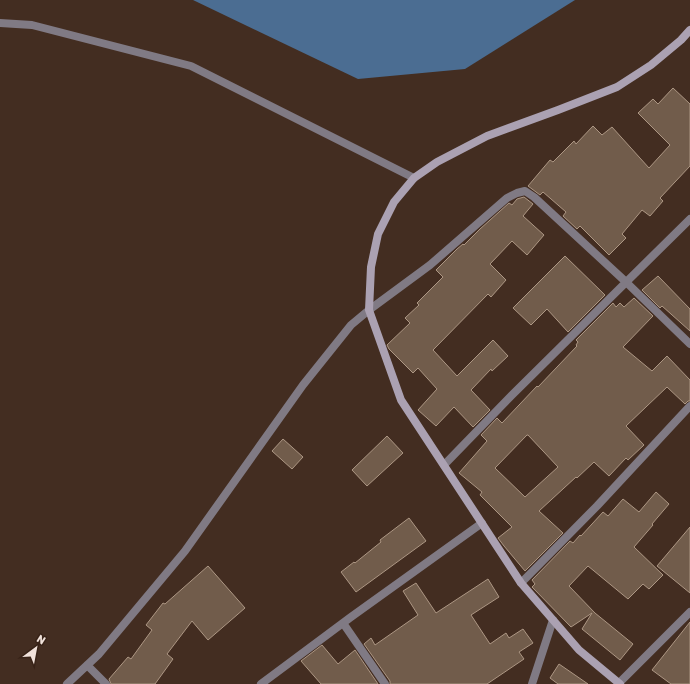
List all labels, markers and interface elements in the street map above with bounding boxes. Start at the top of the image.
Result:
north arrow [16,628,56,668]
text: N [34,632,48,648]

